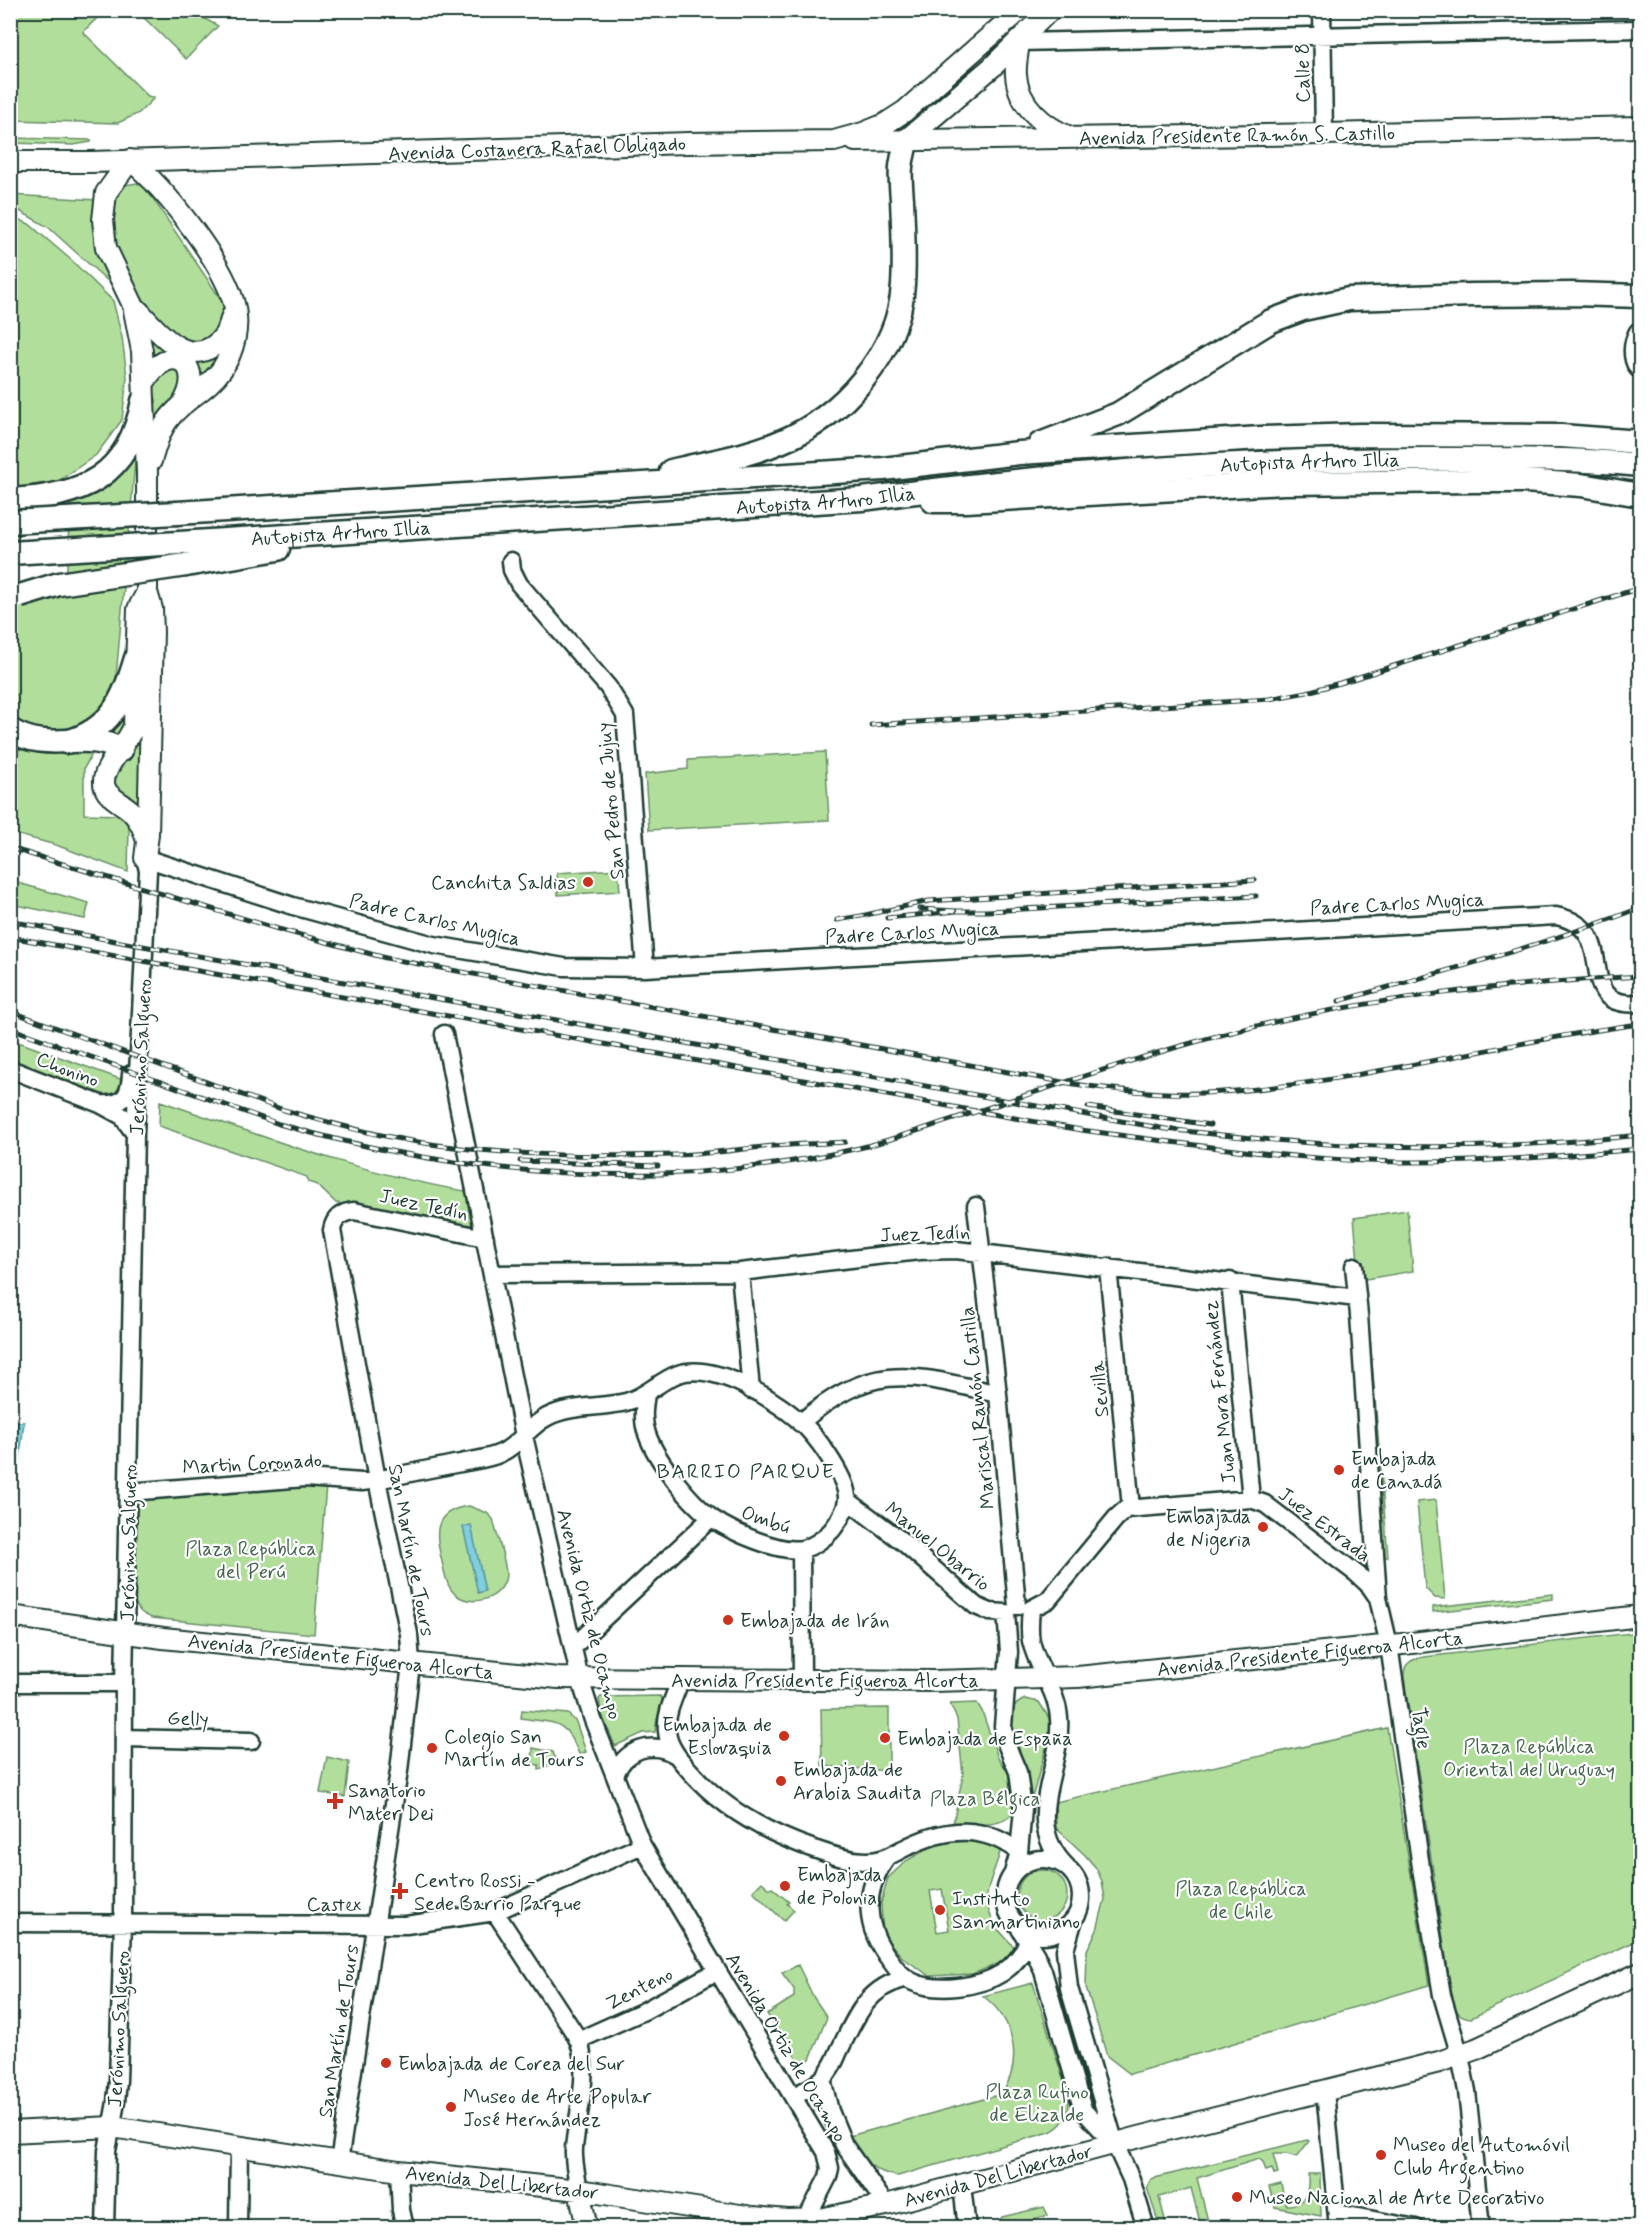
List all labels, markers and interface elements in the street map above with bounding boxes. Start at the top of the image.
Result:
street label: Calle 8 [1289,43,1318,103]
street label: Avenida Presidente Ramón S. Castillo [1079,120,1395,153]
street label: Avenida Costanera Rafael Obligado [388,131,686,168]
street label: Autopista Arturo Illia [1219,447,1400,480]
street label: Autopista Arturo Illia [735,480,917,522]
street label: Autopista Arturo Illia [250,515,432,553]
street label: San Pedro de Jujuy [591,721,632,881]
place label: Canchita Saldias [431,870,576,897]
marker: Canchita Saldias [581,875,595,889]
street label: Padre Carlos Mugica [1309,886,1485,924]
street label: Padre Carlos Mugica [346,888,523,954]
street label: Padre Carlos Mugica [824,915,1000,953]
street label: Jerónimo Salguero [124,978,161,1136]
street label: Chonino [32,1046,103,1095]
street label: Juez Tedín [377,1183,471,1228]
street label: Juez Tedín [880,1219,971,1250]
street label: Juan Mora Fernández [1197,1299,1244,1485]
street label: Mariscal Ramón Castilla [954,1305,1003,1510]
street label: Sevilla [1085,1359,1116,1418]
place label: Embajada de Canadá [1351,1446,1443,1496]
street label: Martin Coronado [182,1447,323,1482]
district label: BARRIO PARQUE [657,1458,835,1486]
street label: San Martín de Tours [381,1462,440,1639]
marker: Embajada de Canadá [1332,1463,1346,1477]
street label: Jerónimo Salguero [115,1464,146,1622]
street label: Juez Estrada [1272,1481,1376,1569]
street label: Manuel Obarrio [879,1496,996,1598]
street label: Ombú [737,1499,794,1541]
place label: Embajada de Nigeria [1165,1504,1251,1555]
street label: Avenida Ortiz de Ocampo [549,1506,628,1722]
marker: Embajada de Nigeria [1256,1520,1270,1534]
park label: Plaza República del Perú [185,1536,317,1586]
place label: Embajada de Irán [740,1608,890,1635]
marker: Embajada de Irán [721,1613,735,1627]
street label: Avenida Presidente Figueroa Alcorta [1156,1625,1465,1686]
street label: Avenida Presidente Figueroa Alcorta [186,1628,495,1689]
street label: Avenida Presidente Figueroa Alcorta [671,1668,979,1697]
street label: Gelly [167,1705,209,1734]
street label: Tagle [1402,1706,1437,1751]
place label: Embajada de Eslovaquia [662,1712,772,1762]
place label: Colegio San Martín de Tours [444,1724,585,1774]
place label: Embajada de España [897,1726,1073,1753]
marker: Embajada de Eslovaquia [777,1729,791,1743]
marker: Embajada de España [878,1731,892,1745]
park label: Plaza República Oriental del Uruguay [1443,1734,1615,1786]
marker: Colegio San Martín de Tours [425,1741,439,1755]
place label: Embajada de Arabia Saudita [793,1757,922,1807]
marker: Embajada de Arabia Saudita [774,1774,788,1788]
place label: Sanatorio Mater Dei [348,1778,434,1828]
park label: Plaza Bélgica [930,1786,1040,1815]
marker: Sanatorio Mater Dei [326,1792,344,1810]
place label: Embajada de Polonia [797,1862,883,1912]
place label: Centro Rossi - Sede Barrio Parque [414,1868,582,1918]
park label: Plaza República de Chile [1175,1876,1307,1926]
marker: Embajada de Polonia [778,1879,792,1893]
marker: Centro Rossi - Sede Barrio Parque [391,1882,409,1900]
place label: Instituto Sanmartiniano [952,1886,1080,1936]
street label: Castex [306,1892,361,1919]
marker: Instituto Sanmartiniano [933,1903,947,1917]
street label: San Martín de Tours [312,1943,367,2120]
street label: Avenida Ortiz de Ocampo [718,1948,853,2147]
street label: Jerónimo Salguero [102,1950,139,2108]
street label: Zenteno [602,1961,678,2018]
place label: Embajada de Corea del Sur [398,2051,625,2078]
marker: Embajada de Corea del Sur [379,2056,393,2070]
park label: Plaza Rufino de Elizalde [985,2079,1089,2129]
place label: Museo de Arte Popular José Hernández [463,2084,652,2134]
marker: Museo de Arte Popular José Hernández [444,2100,458,2114]
place label: Museo del Automóvil Club Argentino [1393,2132,1570,2184]
street label: Avenida Del Libertador [901,2138,1096,2215]
marker: Museo del Automóvil Club Argentino [1374,2148,1388,2162]
street label: Avenida Del Libertador [404,2160,600,2207]
place label: Museo Nacional de Arte Decorativo [1249,2185,1545,2212]
marker: Museo Nacional de Arte Decorativo [1230,2190,1244,2204]

